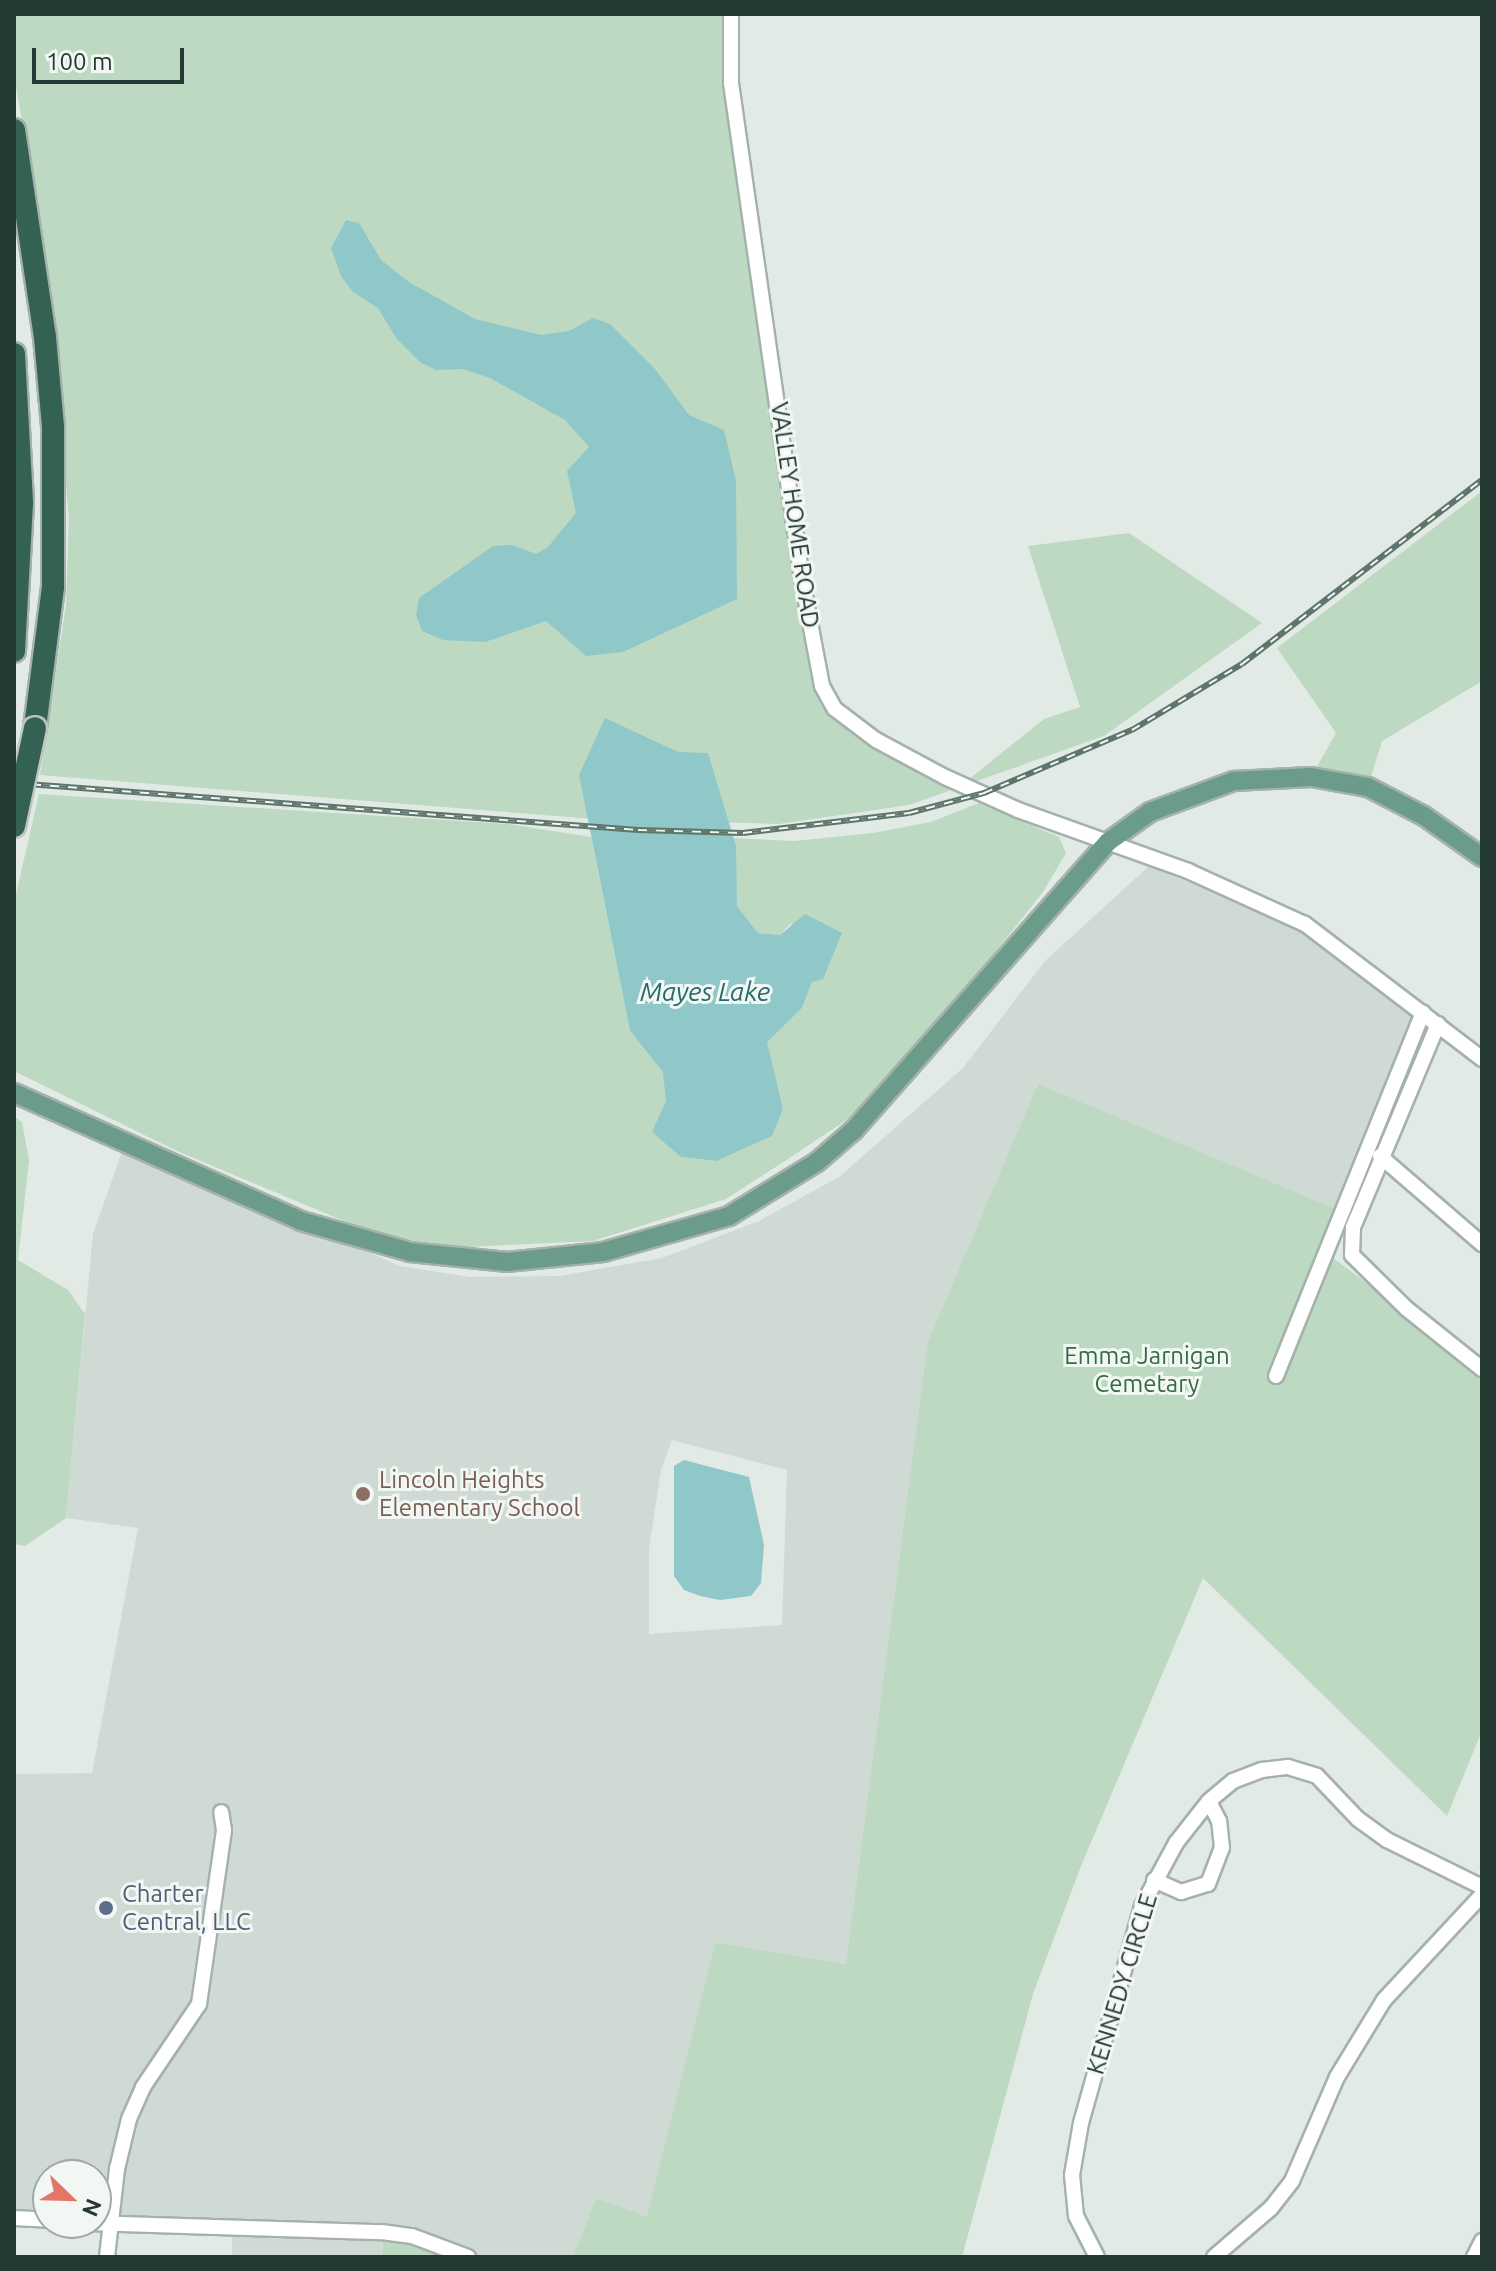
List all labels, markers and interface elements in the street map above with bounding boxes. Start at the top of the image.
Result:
scale bar [36,32,188,82]
text: 100 m [46,48,113,75]
street label: VALLEY HOME ROAD [765,400,825,630]
water label: Mayes Lake [640,976,770,1008]
park label: Emma Jarnigan Cemetary [1064,1342,1230,1398]
place label: Lincoln Heights Elementary School [379,1466,580,1522]
marker: Lincoln Heights Elementary School [354,1485,372,1503]
place label: Charter Central, LLC [122,1880,251,1936]
street label: KENNEDY CIRCLE [1081,1890,1163,2078]
marker: Charter Central, LLC [97,1899,115,1917]
north arrow [32,2159,112,2239]
text: N [78,2195,107,2220]

